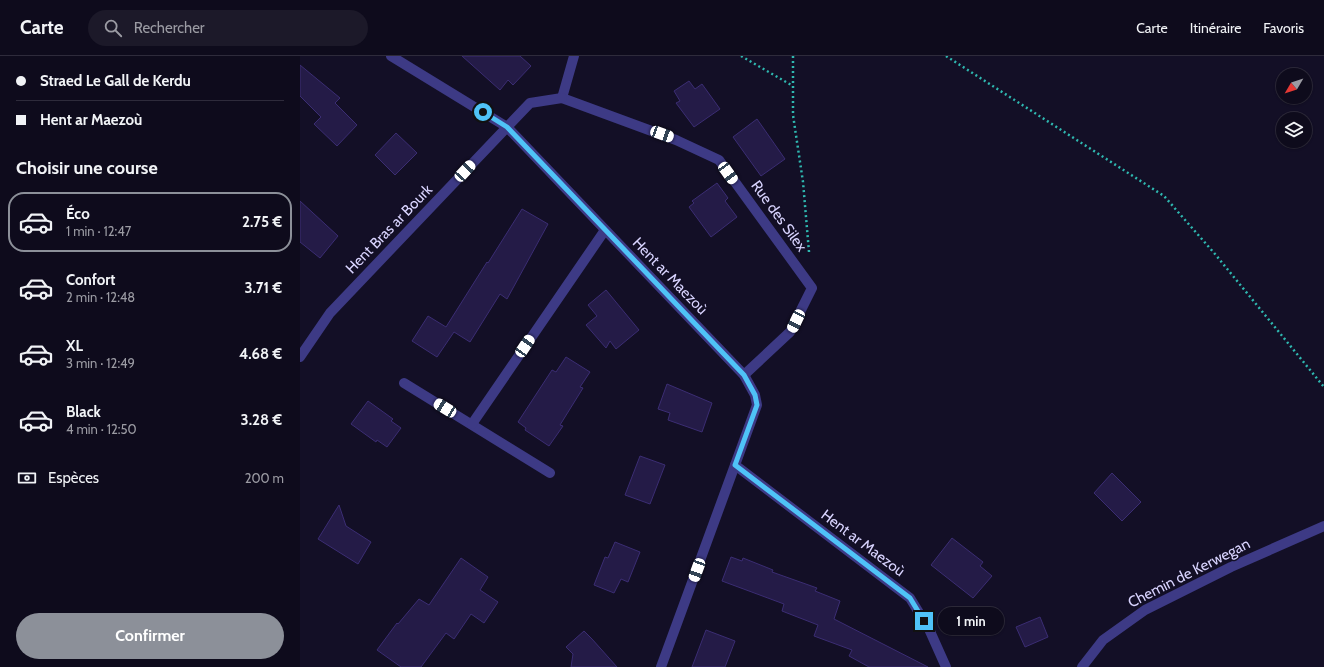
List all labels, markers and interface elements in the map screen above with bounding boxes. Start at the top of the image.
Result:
search box [88,10,368,46]
text: Carte [20,16,64,39]
icon: search [102,17,124,39]
text: Rechercher [134,19,205,37]
text: Carte [1136,19,1168,37]
text: Itinéraire [1190,19,1241,37]
text: Favoris [1263,19,1304,37]
north arrow [1276,68,1312,104]
map controls [1276,68,1312,148]
text: Straed Le Gall de Kerdu [40,72,191,90]
route start [474,103,492,121]
text: Hent ar Maezoù [40,111,142,129]
button: layers [1276,112,1312,148]
car [649,124,675,144]
text: Choisir une course [16,157,158,179]
car [452,158,478,184]
car [716,160,740,186]
street label: Rue des Silex [747,177,811,255]
street label: Hent Bras ar Bourk [342,181,436,277]
icon: car [18,204,54,240]
text: Éco [66,205,90,223]
text: 2.75 € [242,213,282,231]
text: 1 min · 12:47 [66,223,131,239]
street label: Hent ar Maezoù [629,234,711,318]
icon: car [18,270,54,306]
text: Confort [66,271,115,289]
text: 3.71 € [244,279,282,297]
text: 2 min · 12:48 [66,289,135,305]
car [785,308,807,334]
car [513,333,537,359]
icon: car [18,336,54,372]
text: XL [66,337,83,355]
text: 4.68 € [239,345,282,363]
text: 3 min · 12:49 [66,355,135,371]
car [432,397,458,419]
icon: car [18,402,54,438]
text: Black [66,403,101,421]
text: 3.28 € [241,411,282,429]
text: 4 min · 12:50 [66,421,137,437]
icon: cash [16,467,38,489]
text: Espèces [48,469,99,487]
text: 200 m [245,470,284,486]
street label: Hent ar Maezoù [818,506,908,580]
street label: Chemin de Kerwegan [1125,534,1253,612]
car [687,557,707,583]
callout: 1 min [938,607,1004,635]
route end [915,612,933,630]
button: Confirmer [16,613,284,659]
text: 1 min [956,613,986,629]

